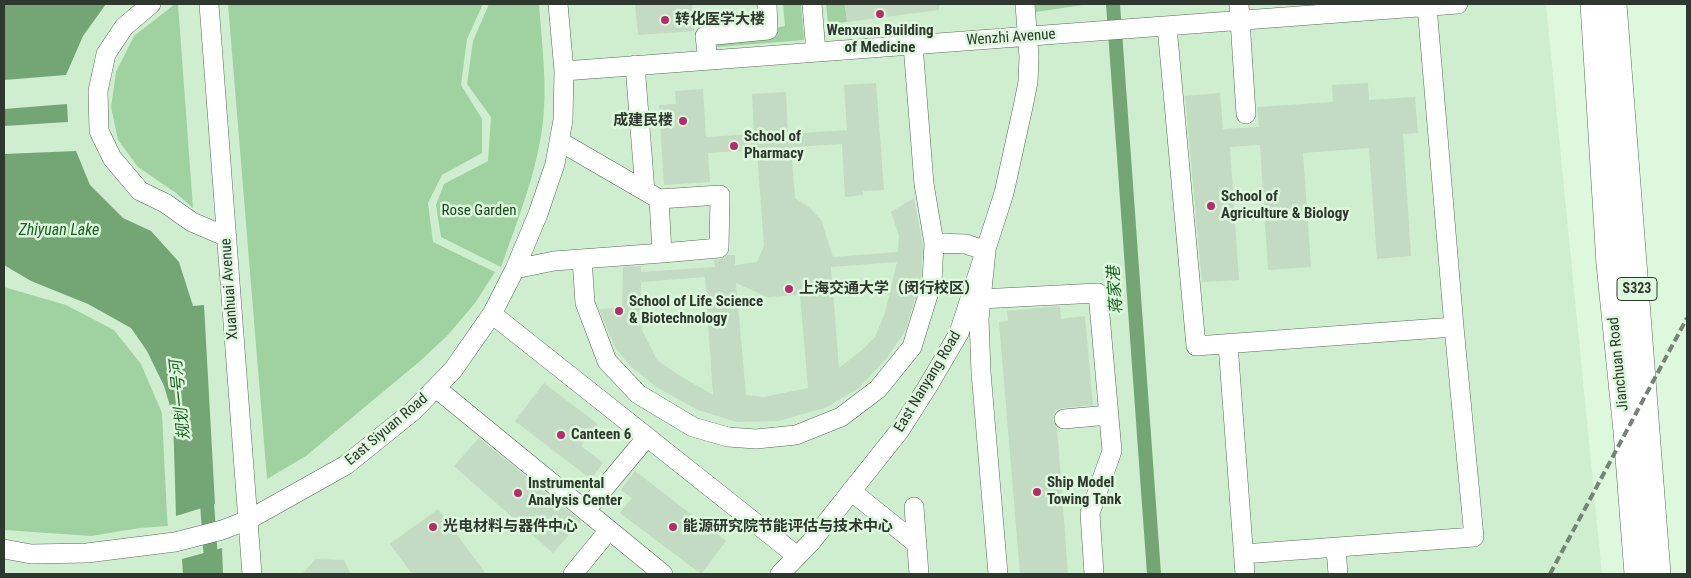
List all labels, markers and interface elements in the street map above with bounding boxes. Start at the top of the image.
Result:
marker: Wenxuan Building of Medicine [874,8,886,20]
place label: 转化医学大楼 [675,11,765,29]
marker: 转化医学大楼 [659,14,671,26]
place label: Wenxuan Building of Medicine [826,22,934,57]
street label: Wenzhi Avenue [966,26,1056,50]
place label: 成建民楼 [613,112,673,130]
marker: 成建民楼 [677,115,689,127]
place label: School of Pharmacy [744,128,804,163]
marker: School of Pharmacy [728,140,740,152]
place label: School of Agriculture & Biology [1221,188,1349,223]
marker: School of Agriculture & Biology [1205,200,1217,212]
park label: Rose Garden [441,202,517,220]
water label: Zhiyuan Lake [19,221,99,241]
street label: Xuanhuai Avenue [217,238,243,340]
water label: 蒋家港 [1105,265,1127,315]
road number: S323 [1617,278,1657,300]
place label: 上海交通大学（闵行校区） [799,280,979,298]
marker: 上海交通大学（闵行校区） [783,283,795,295]
place label: School of Life Science & Biotechnology [629,293,763,328]
marker: School of Life Science & Biotechnology [613,305,625,317]
street label: Jianchuan Road [1605,316,1633,412]
street label: East Nanyang Road [891,328,965,436]
water label: 规划一号河 [167,359,195,441]
street label: East Siyuan Road [342,390,432,470]
place label: Canteen 6 [571,426,631,444]
marker: Canteen 6 [555,429,567,441]
place label: Ship Model Towing Tank [1047,474,1121,509]
place label: Instrumental Analysis Center [528,475,622,510]
marker: Ship Model Towing Tank [1031,486,1043,498]
marker: Instrumental Analysis Center [512,487,524,499]
place label: 光电材料与器件中心 [443,518,578,536]
place label: 能源研究院节能评估与技术中心 [683,518,893,536]
marker: 光电材料与器件中心 [427,521,439,533]
marker: 能源研究院节能评估与技术中心 [667,521,679,533]

